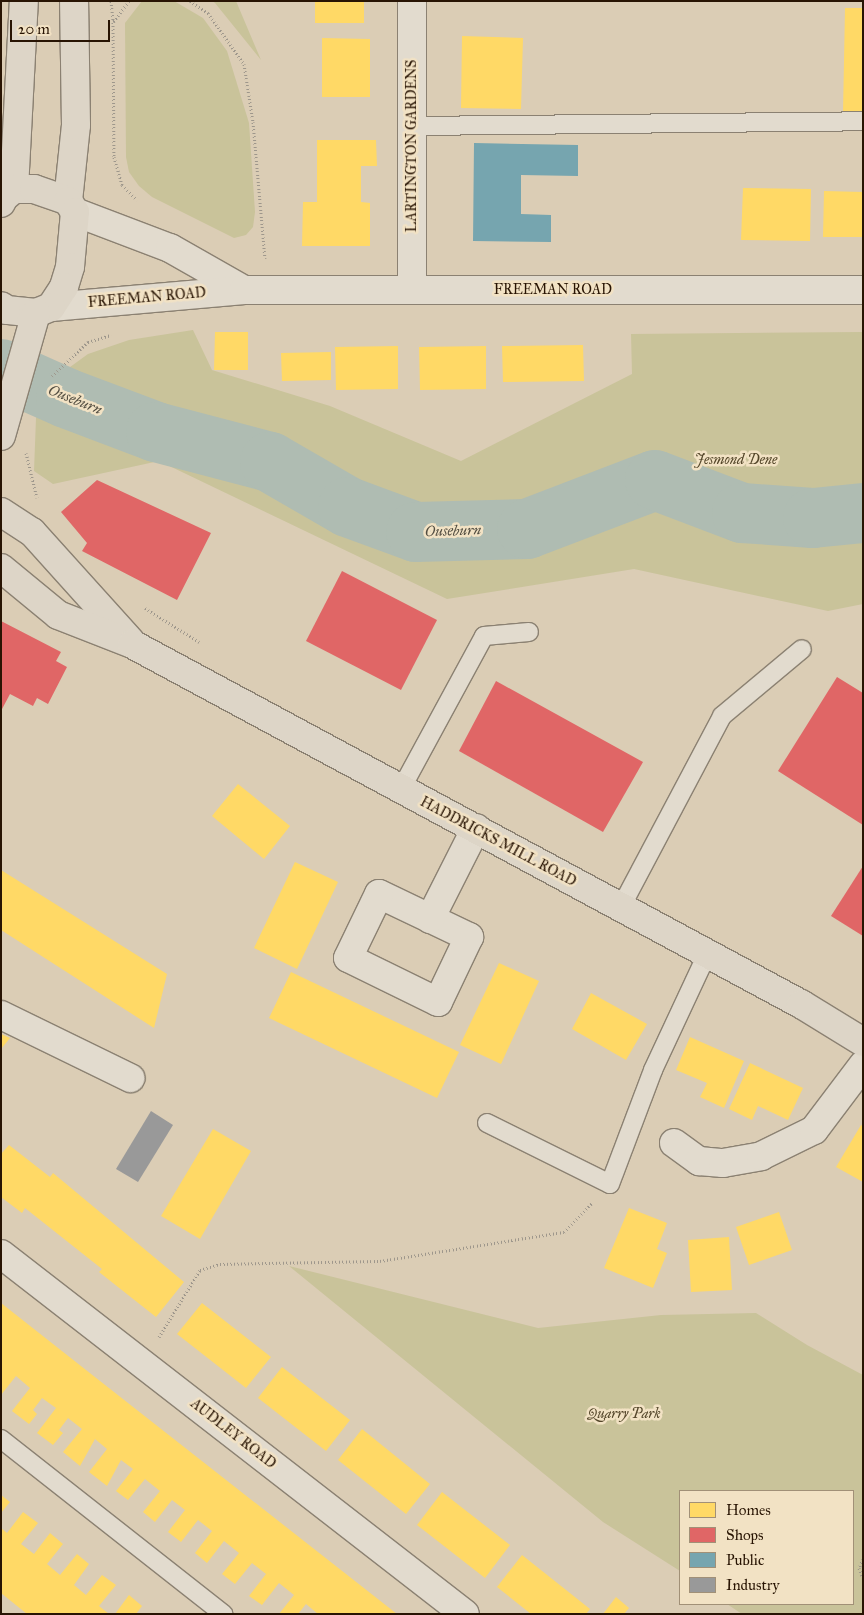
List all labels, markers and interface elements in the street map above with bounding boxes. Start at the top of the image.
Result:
scale bar [12,10,112,42]
text: 20 m [18,20,50,38]
street label: LARTINGTON GARDENS [404,60,420,232]
street label: FREEMAN ROAD [494,282,612,298]
street label: FREEMAN ROAD [87,284,207,312]
water label: Ouseburn [45,381,105,419]
park label: Jesmond Dene [695,452,777,468]
water label: Ouseburn [424,521,482,541]
street label: HADDRICKS MILL ROAD [417,794,579,890]
street label: AUDLEY ROAD [187,1396,279,1472]
park label: Quarry Park [588,1406,660,1422]
legend [679,1490,854,1605]
text: Homes [726,1501,771,1519]
text: Shops [726,1526,764,1544]
text: Public [726,1551,764,1569]
text: Industry [726,1576,780,1594]

